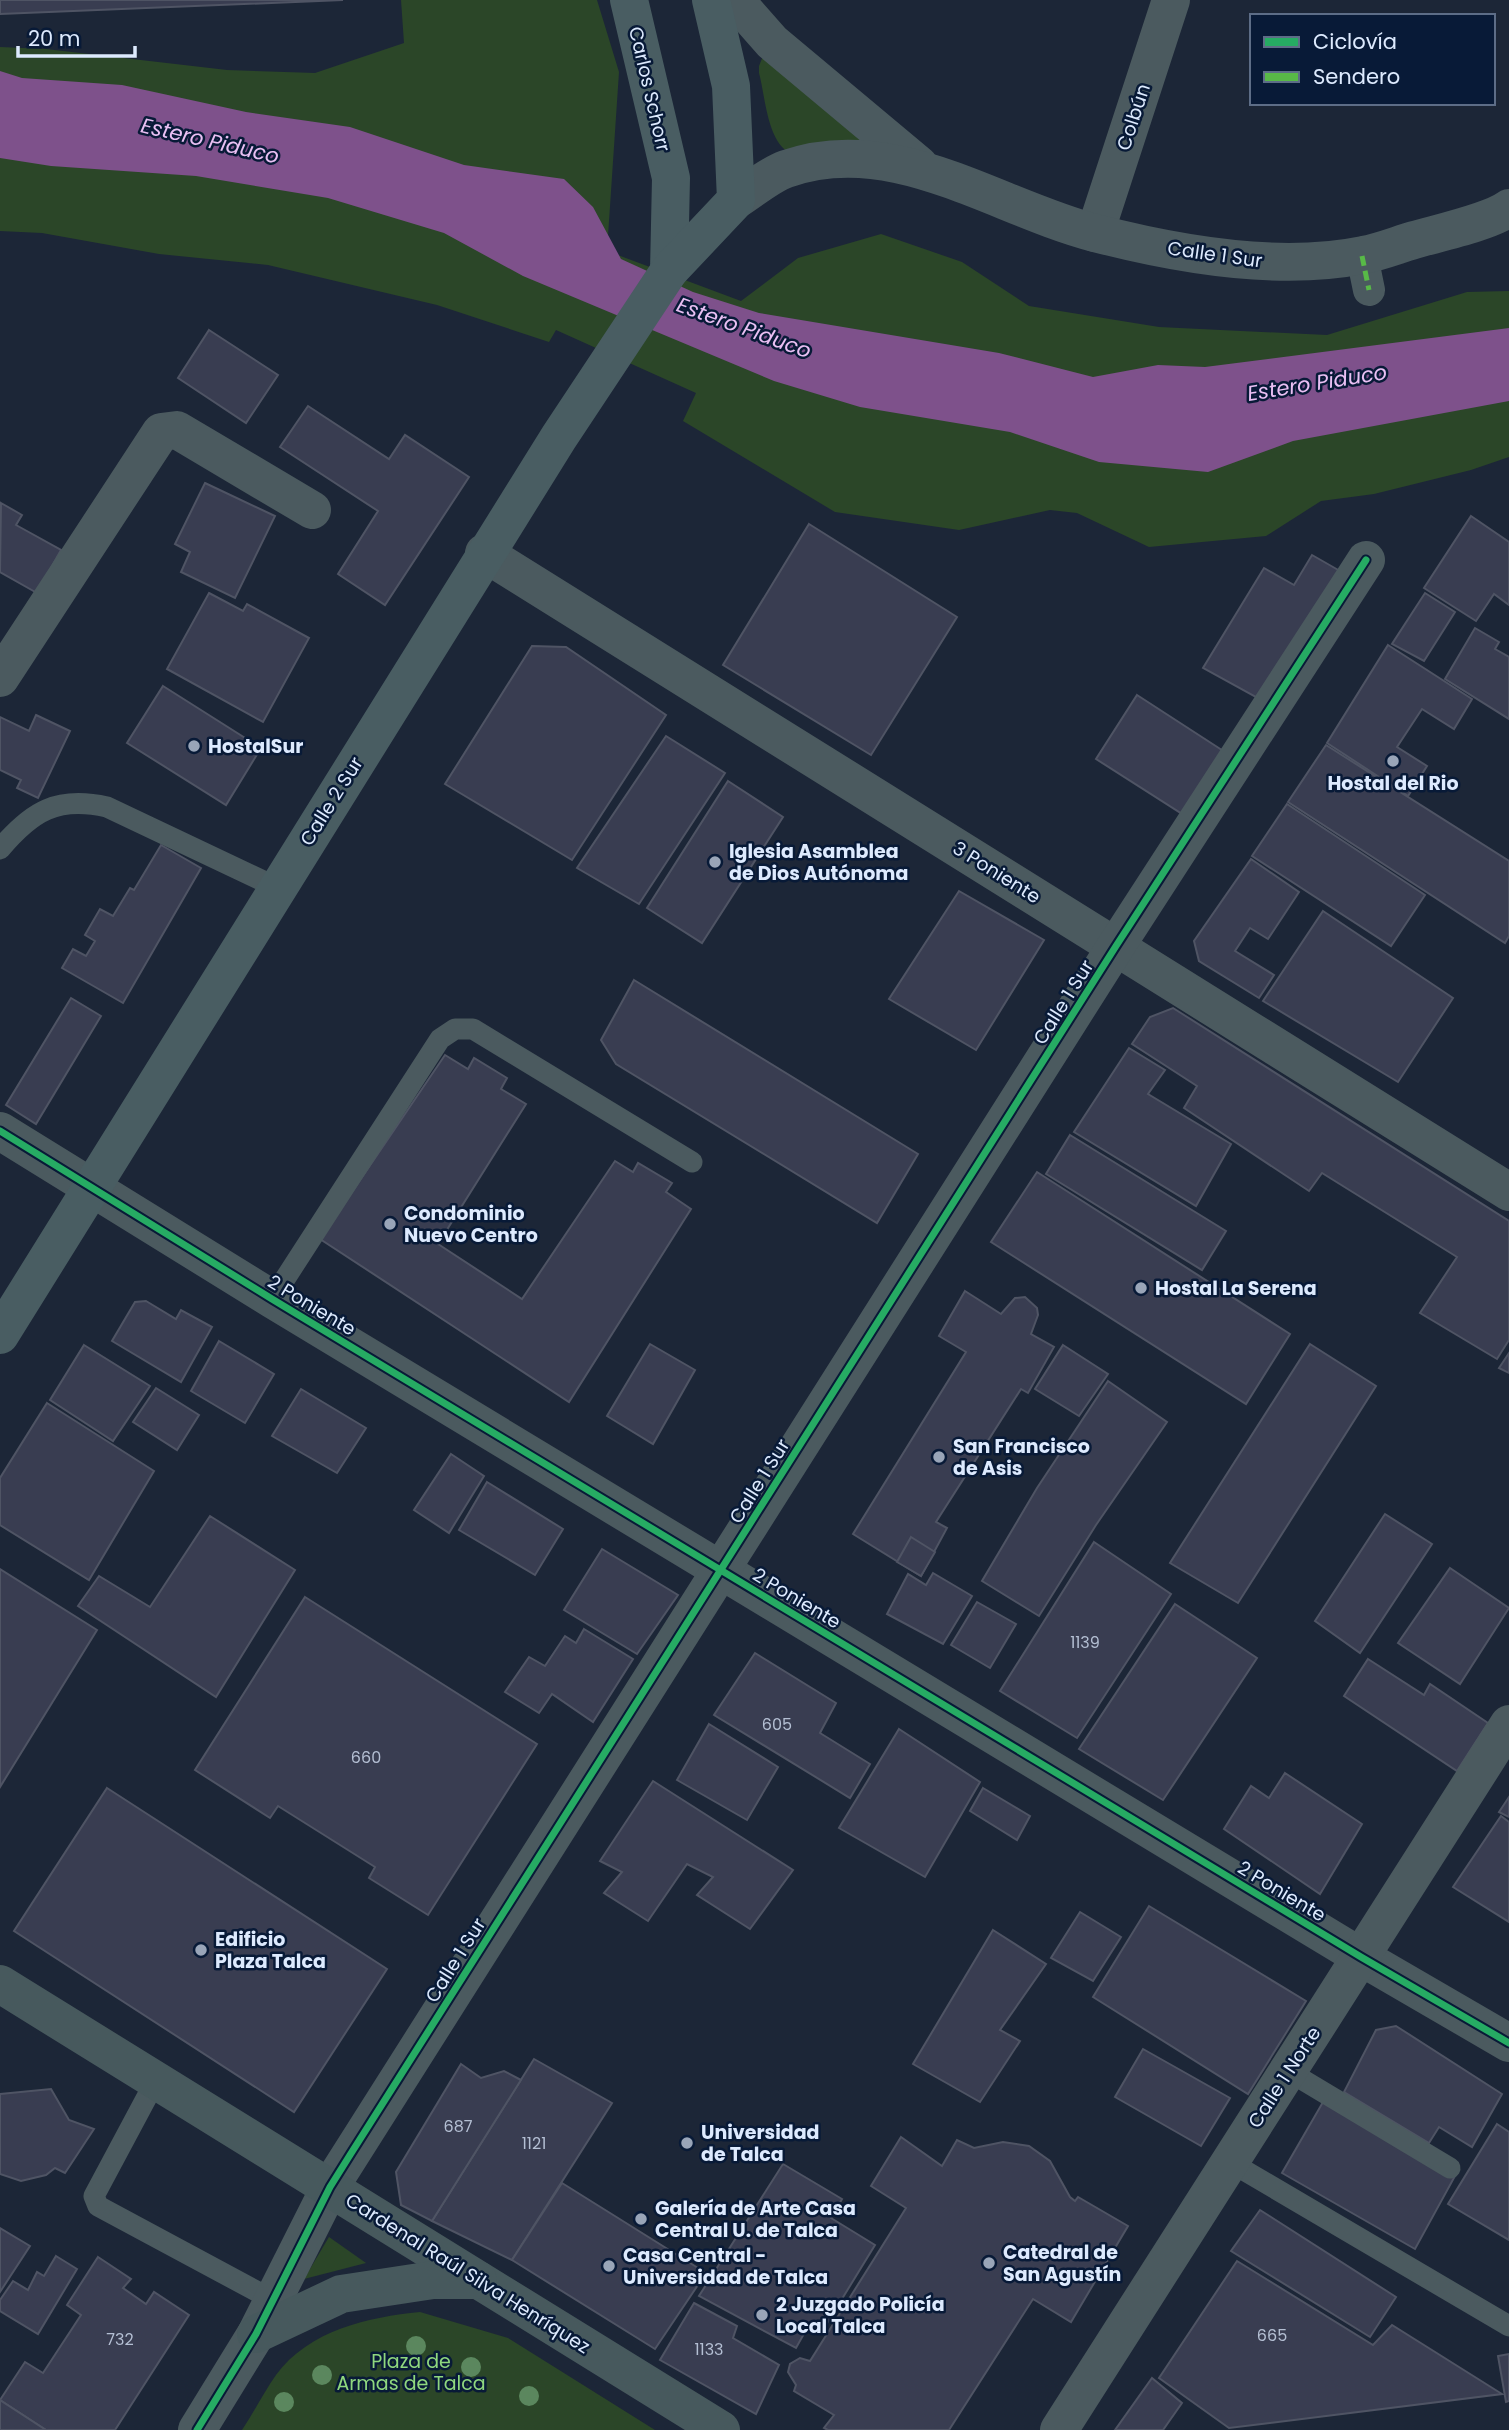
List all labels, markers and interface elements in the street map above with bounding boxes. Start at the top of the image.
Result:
scale bar [18,14,135,58]
legend [1250,14,1495,105]
text: 20 m [28,24,81,53]
street label: Carlos Schorr [622,24,677,154]
text: Ciclovía [1313,27,1397,56]
text: Sendero [1313,62,1400,91]
street label: Colbún [1110,80,1157,154]
water label: Estero Piduco [138,111,282,171]
street label: Calle 1 Sur [1166,234,1264,274]
water label: Estero Piduco [673,290,815,365]
water label: Estero Piduco [1245,357,1389,408]
place label: HostalSur [208,733,303,760]
marker: HostalSur [186,738,202,754]
street label: Calle 2 Sur [293,752,369,851]
marker: Hostal del Rio [1385,753,1401,769]
place label: Hostal del Rio [1327,770,1459,797]
street label: 3 Poniente [948,835,1046,910]
place label: Iglesia Asamblea de Dios Autónoma [729,838,908,887]
marker: Iglesia Asamblea de Dios Autónoma [707,854,723,870]
street label: Calle 1 Sur [1027,955,1100,1050]
place label: Condominio Nuevo Centro [404,1200,538,1249]
marker: Condominio Nuevo Centro [382,1216,398,1232]
street label: 2 Poniente [263,1268,361,1342]
place label: Hostal La Serena [1155,1275,1317,1302]
marker: Hostal La Serena [1133,1280,1149,1296]
place label: San Francisco de Asis [953,1433,1090,1482]
street label: Calle 1 Sur [723,1434,796,1529]
marker: San Francisco de Asis [931,1449,947,1465]
street label: 2 Poniente [748,1561,846,1635]
house number: 1139 [1070,1631,1100,1654]
house number: 605 [762,1713,792,1736]
house number: 660 [351,1746,381,1769]
street label: 2 Poniente [1233,1854,1331,1928]
street label: Calle 1 Sur [419,1913,492,2008]
place label: Edificio Plaza Talca [215,1926,326,1975]
marker: Edificio Plaza Talca [193,1942,209,1958]
street label: Calle 1 Norte [1241,2021,1327,2133]
house number: 687 [444,2115,473,2138]
place label: Universidad de Talca [701,2119,819,2168]
house number: 1121 [522,2132,546,2155]
marker: Universidad de Talca [679,2135,695,2151]
street label: Cardenal Raúl Silva Henríquez [340,2187,595,2360]
place label: Galería de Arte Casa Central U. de Talca [655,2195,856,2244]
marker: Galería de Arte Casa Central U. de Talca [633,2211,649,2227]
place label: Catedral de San Agustín [1003,2239,1121,2288]
place label: Casa Central - Universidad de Talca [623,2242,828,2291]
marker: Catedral de San Agustín [981,2255,997,2271]
marker: Casa Central - Universidad de Talca [601,2258,617,2274]
place label: 2 Juzgado Policía Local Talca [776,2291,945,2340]
marker: 2 Juzgado Policía Local Talca [754,2307,770,2323]
house number: 665 [1257,2324,1287,2347]
house number: 732 [106,2328,134,2351]
house number: 1133 [694,2338,724,2361]
park label: Plaza de Armas de Talca [336,2348,486,2397]

